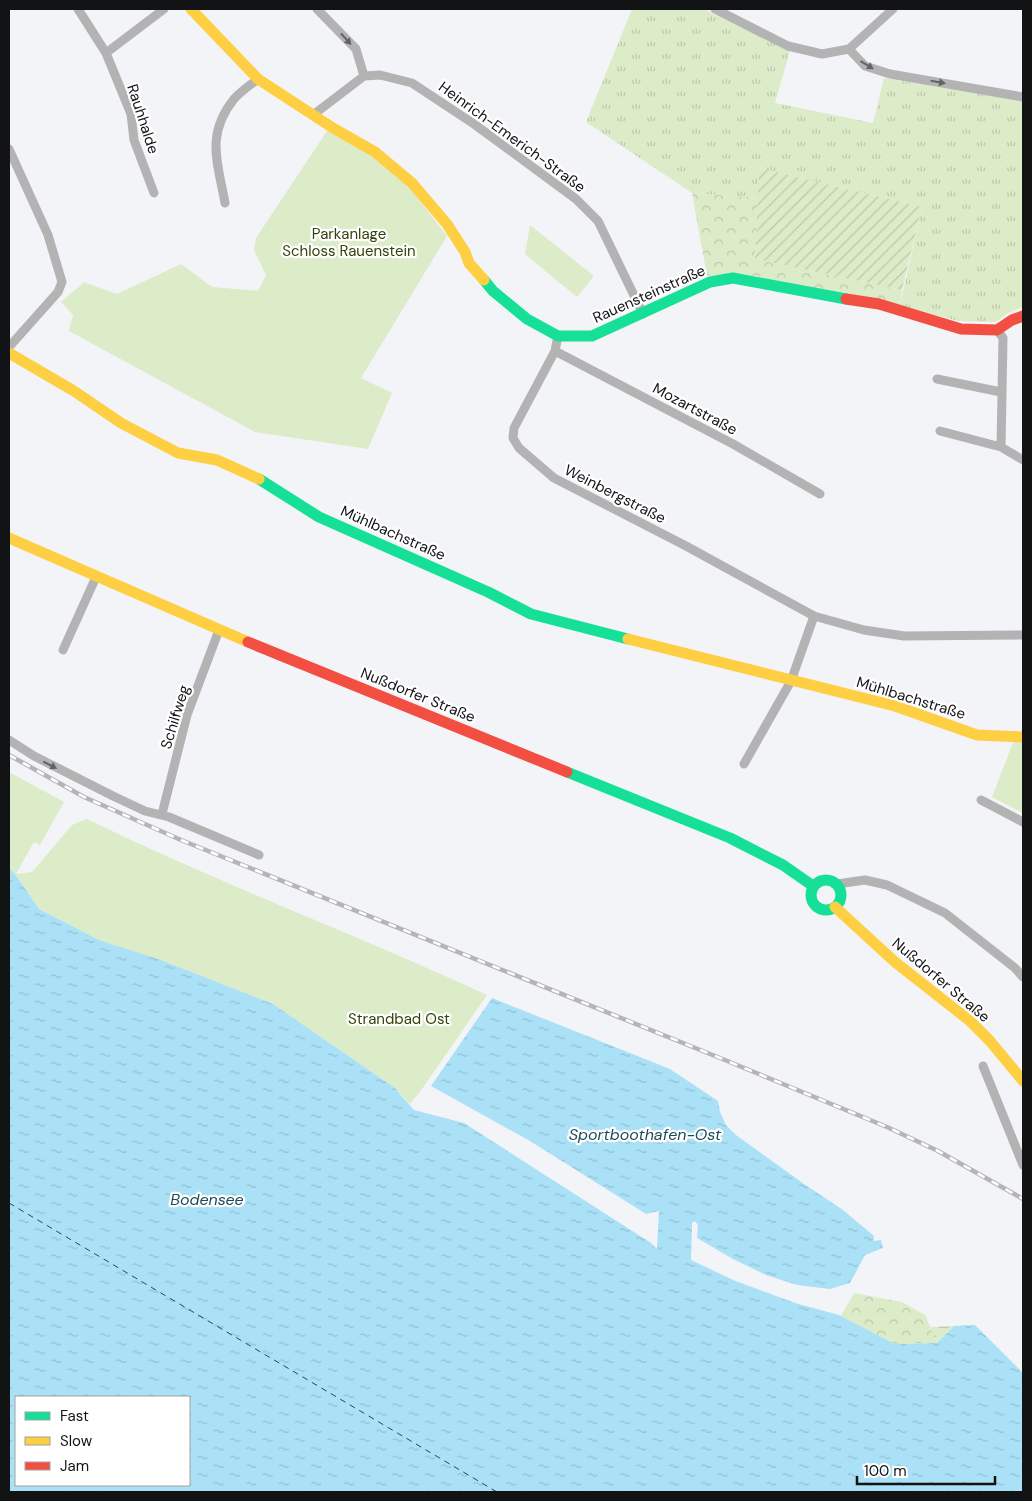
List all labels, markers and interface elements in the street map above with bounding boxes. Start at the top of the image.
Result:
one-way arrow [340,33,352,45]
one-way arrow [861,60,874,69]
street label: Heinrich-Emerich-Straße [435,77,589,197]
one-way arrow [930,78,946,86]
street label: Rauhhalde [122,82,164,156]
park label: Parkanlage Schloss Rauenstein [282,224,416,261]
street label: Rauensteinstraße [590,260,708,328]
street label: Mozartstraße [649,378,741,440]
street label: Weinbergstraße [561,460,669,528]
street label: Mühlbachstraße [337,501,449,565]
street label: Nußdorfer Straße [358,663,478,727]
street label: Mühlbachstraße [854,672,968,724]
street label: Schilfweg [156,683,194,751]
one-way arrow [43,761,58,769]
street label: Nußdorfer Straße [888,933,994,1027]
park label: Strandbad Ost [348,1009,450,1029]
water label: Sportboothafen-Ost [569,1124,722,1145]
water label: Bodensee [170,1189,244,1210]
legend [15,1396,190,1486]
text: Fast [60,1406,89,1426]
text: Slow [60,1431,93,1451]
scale bar [857,1454,994,1486]
text: Jam [60,1456,89,1476]
text: 100 m [864,1461,907,1481]

